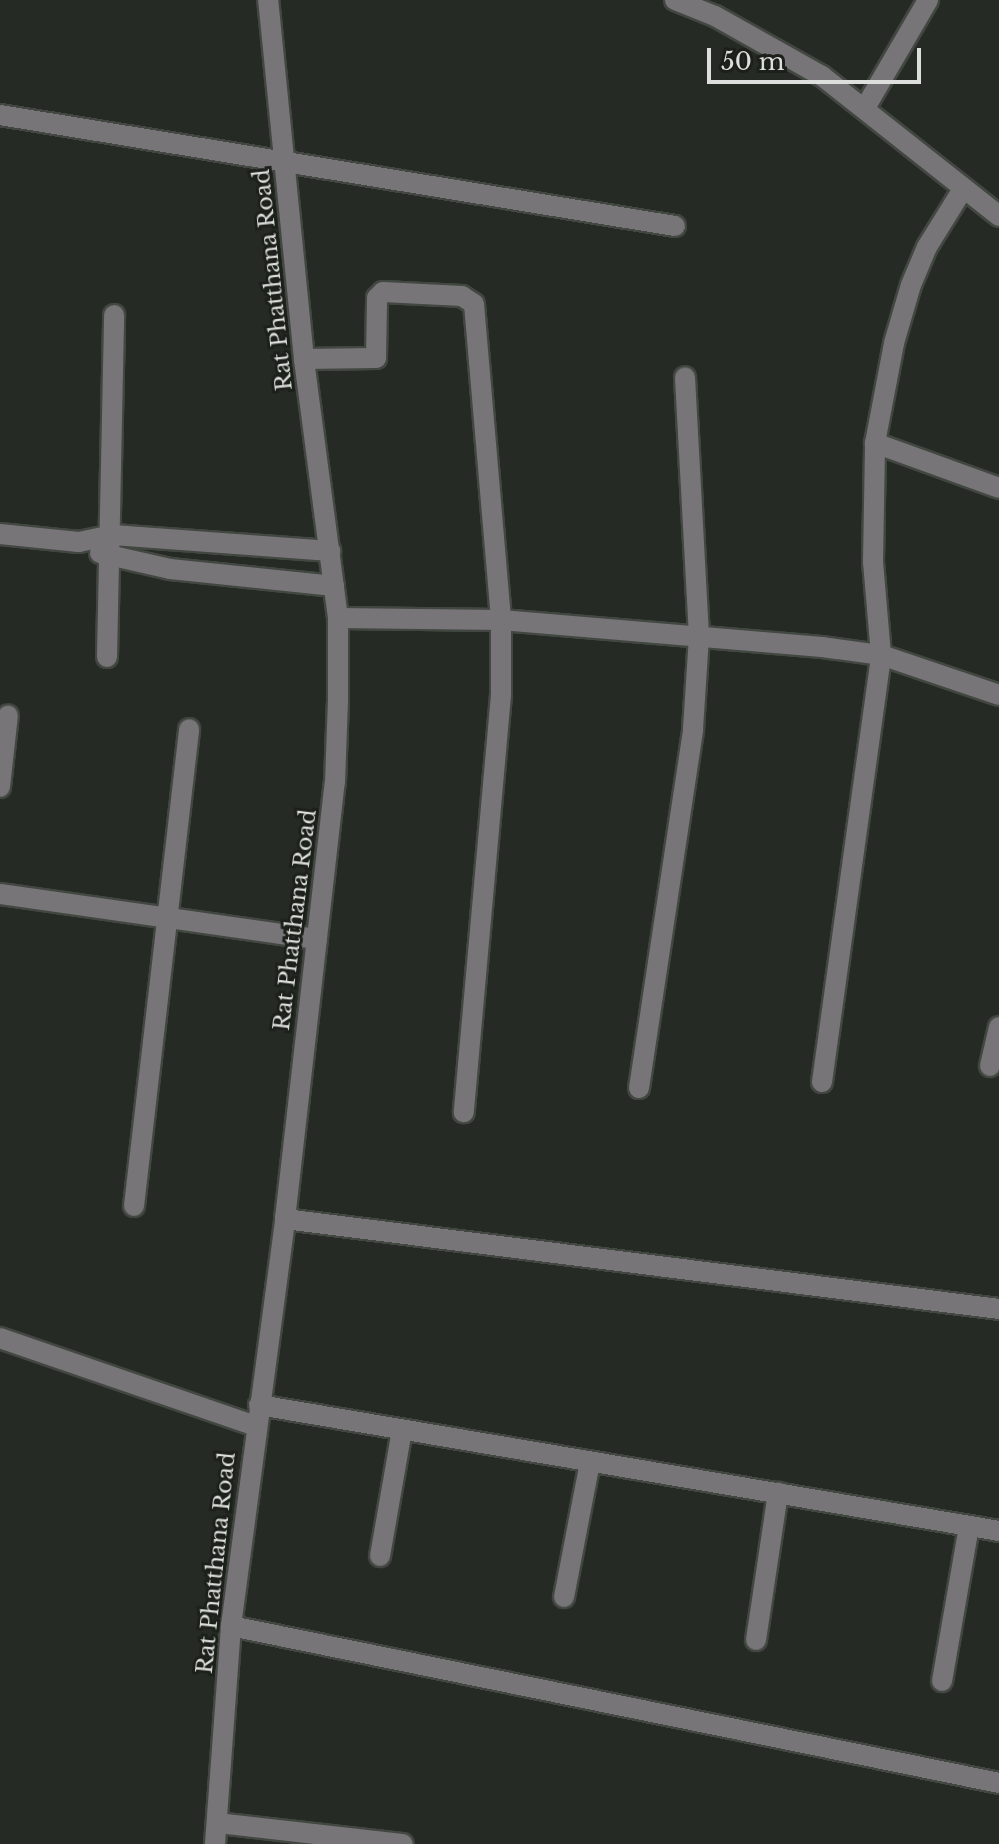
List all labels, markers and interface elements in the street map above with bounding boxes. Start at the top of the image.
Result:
scale bar [711,32,925,82]
text: 50 m [721,47,784,76]
street label: Rat Phatthana Road [248,168,298,392]
street label: Rat Phatthana Road [268,808,322,1032]
street label: Rat Phatthana Road [191,1451,241,1675]

